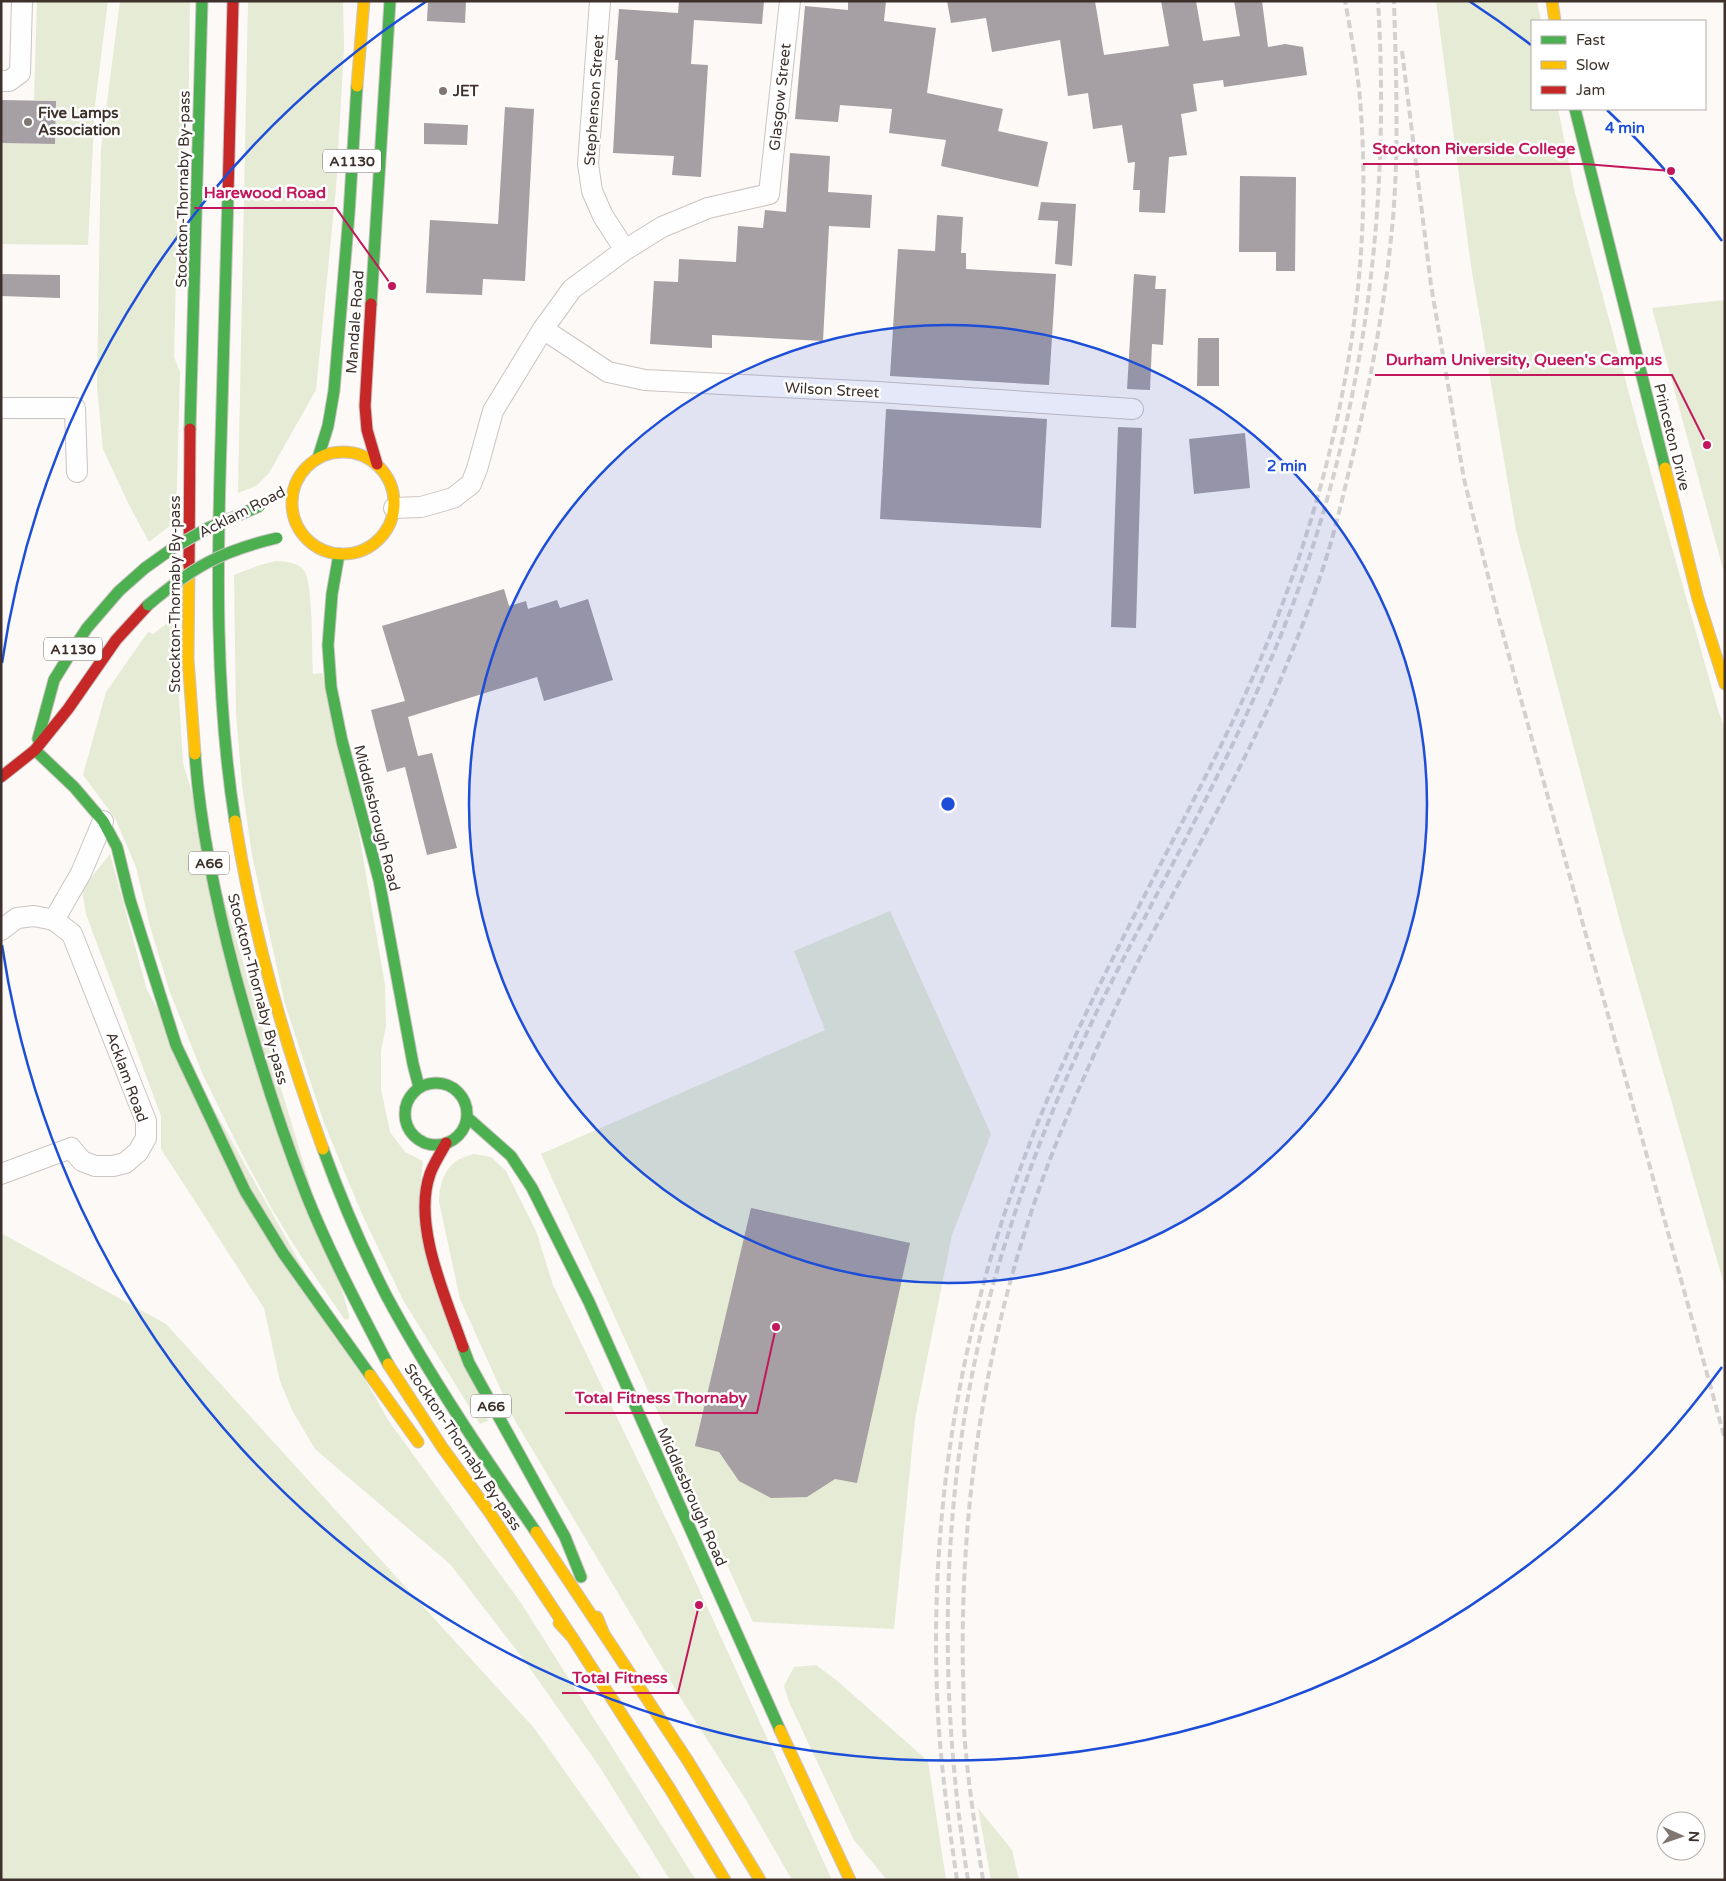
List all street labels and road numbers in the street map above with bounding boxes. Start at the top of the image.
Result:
street label: Stephenson Street [580,34,608,166]
street label: Glasgow Street [765,42,795,152]
street label: Stockton-Thornaby By-pass [172,90,194,288]
road number: A1130 [323,150,381,172]
street label: Mandale Road [342,270,368,374]
street label: Wilson Street [784,379,880,401]
street label: Princeton Drive [1650,382,1694,492]
street label: Acklam Road [196,482,288,542]
street label: Stockton-Thornaby By-pass [166,495,184,693]
road number: A1130 [44,638,102,661]
street label: Middlesbrough Road [350,743,404,893]
road number: A66 [189,851,229,874]
street label: Stockton-Thornaby By-pass [224,891,292,1087]
street label: Acklam Road [102,1029,152,1125]
street label: Stockton-Thornaby By-pass [400,1360,526,1534]
road number: A66 [471,1394,511,1418]
street label: Middlesbrough Road [653,1425,731,1569]

